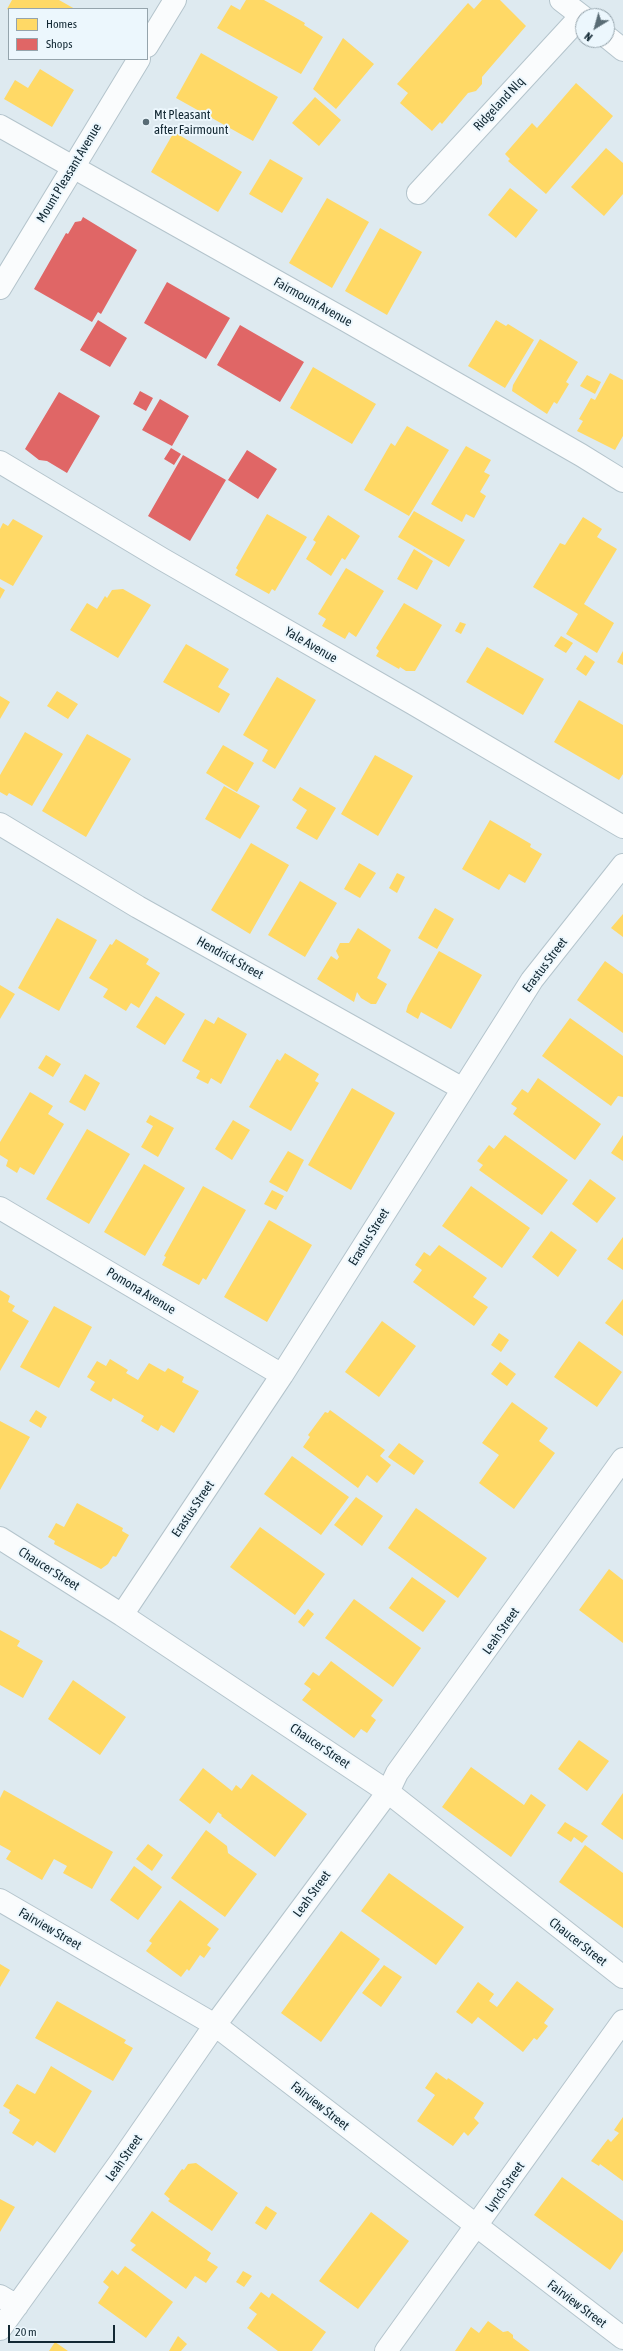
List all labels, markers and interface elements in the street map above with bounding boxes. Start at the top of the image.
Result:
legend [8,8,148,60]
north arrow [575,8,615,48]
text: Homes [46,17,77,31]
text: N [582,30,595,44]
text: Shops [46,37,72,51]
street label: Ridgeland Nlq [470,74,528,134]
place label: Mt Pleasant after Fairmount [154,107,228,138]
marker: Mt Pleasant after Fairmount [141,117,151,127]
street label: Mount Pleasant Avenue [33,121,105,225]
street label: Fairmount Avenue [271,274,355,330]
street label: Yale Avenue [282,624,340,666]
street label: Hendrick Street [194,933,266,983]
street label: Erastus Street [519,934,571,996]
street label: Erastus Street [345,1205,393,1269]
street label: Pomona Avenue [104,1264,178,1318]
street label: Erastus Street [168,1478,218,1540]
street label: Chaucer Street [15,1544,83,1594]
street label: Leah Street [479,1605,523,1657]
street label: Chaucer Street [287,1720,353,1772]
street label: Leah Street [290,1868,334,1920]
street label: Fairview Street [16,1905,84,1953]
street label: Chaucer Street [546,1915,610,1969]
street label: Fairview Street [288,2078,352,2134]
street label: Leah Street [102,2132,146,2184]
street label: Lynch Street [482,2159,528,2215]
street label: Fairview Street [544,2277,610,2331]
scale bar [10,2317,117,2343]
text: 20 m [15,2325,37,2339]

